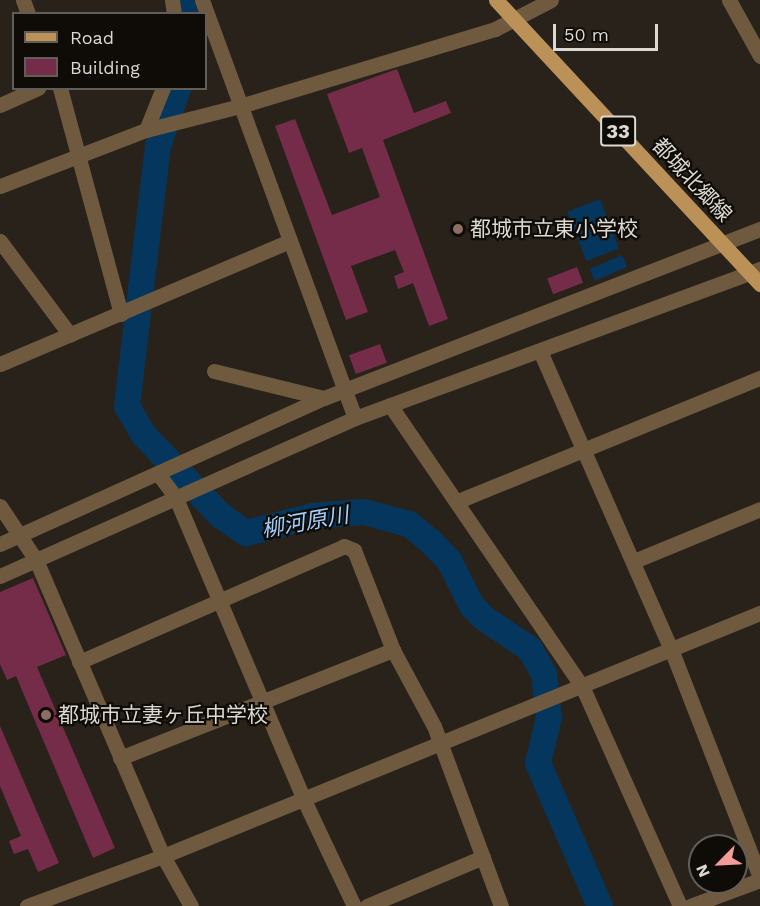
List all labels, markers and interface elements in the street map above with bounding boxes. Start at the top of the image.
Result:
legend [12,12,207,90]
scale bar [556,12,661,50]
text: 50 m [564,24,609,45]
text: Road [70,27,114,48]
text: Building [70,57,140,78]
road number: 33 [600,114,636,148]
street label: 都城北郷線 [647,133,737,227]
place label: 都城市立東小学校 [470,216,638,242]
marker: 都城市立東小学校 [451,222,465,236]
water label: 柳河原川 [259,501,351,543]
place label: 都城市立妻ヶ丘中学校 [58,702,268,728]
marker: 都城市立妻ヶ丘中学校 [39,708,53,722]
north arrow [688,834,748,894]
text: N [692,861,714,880]

